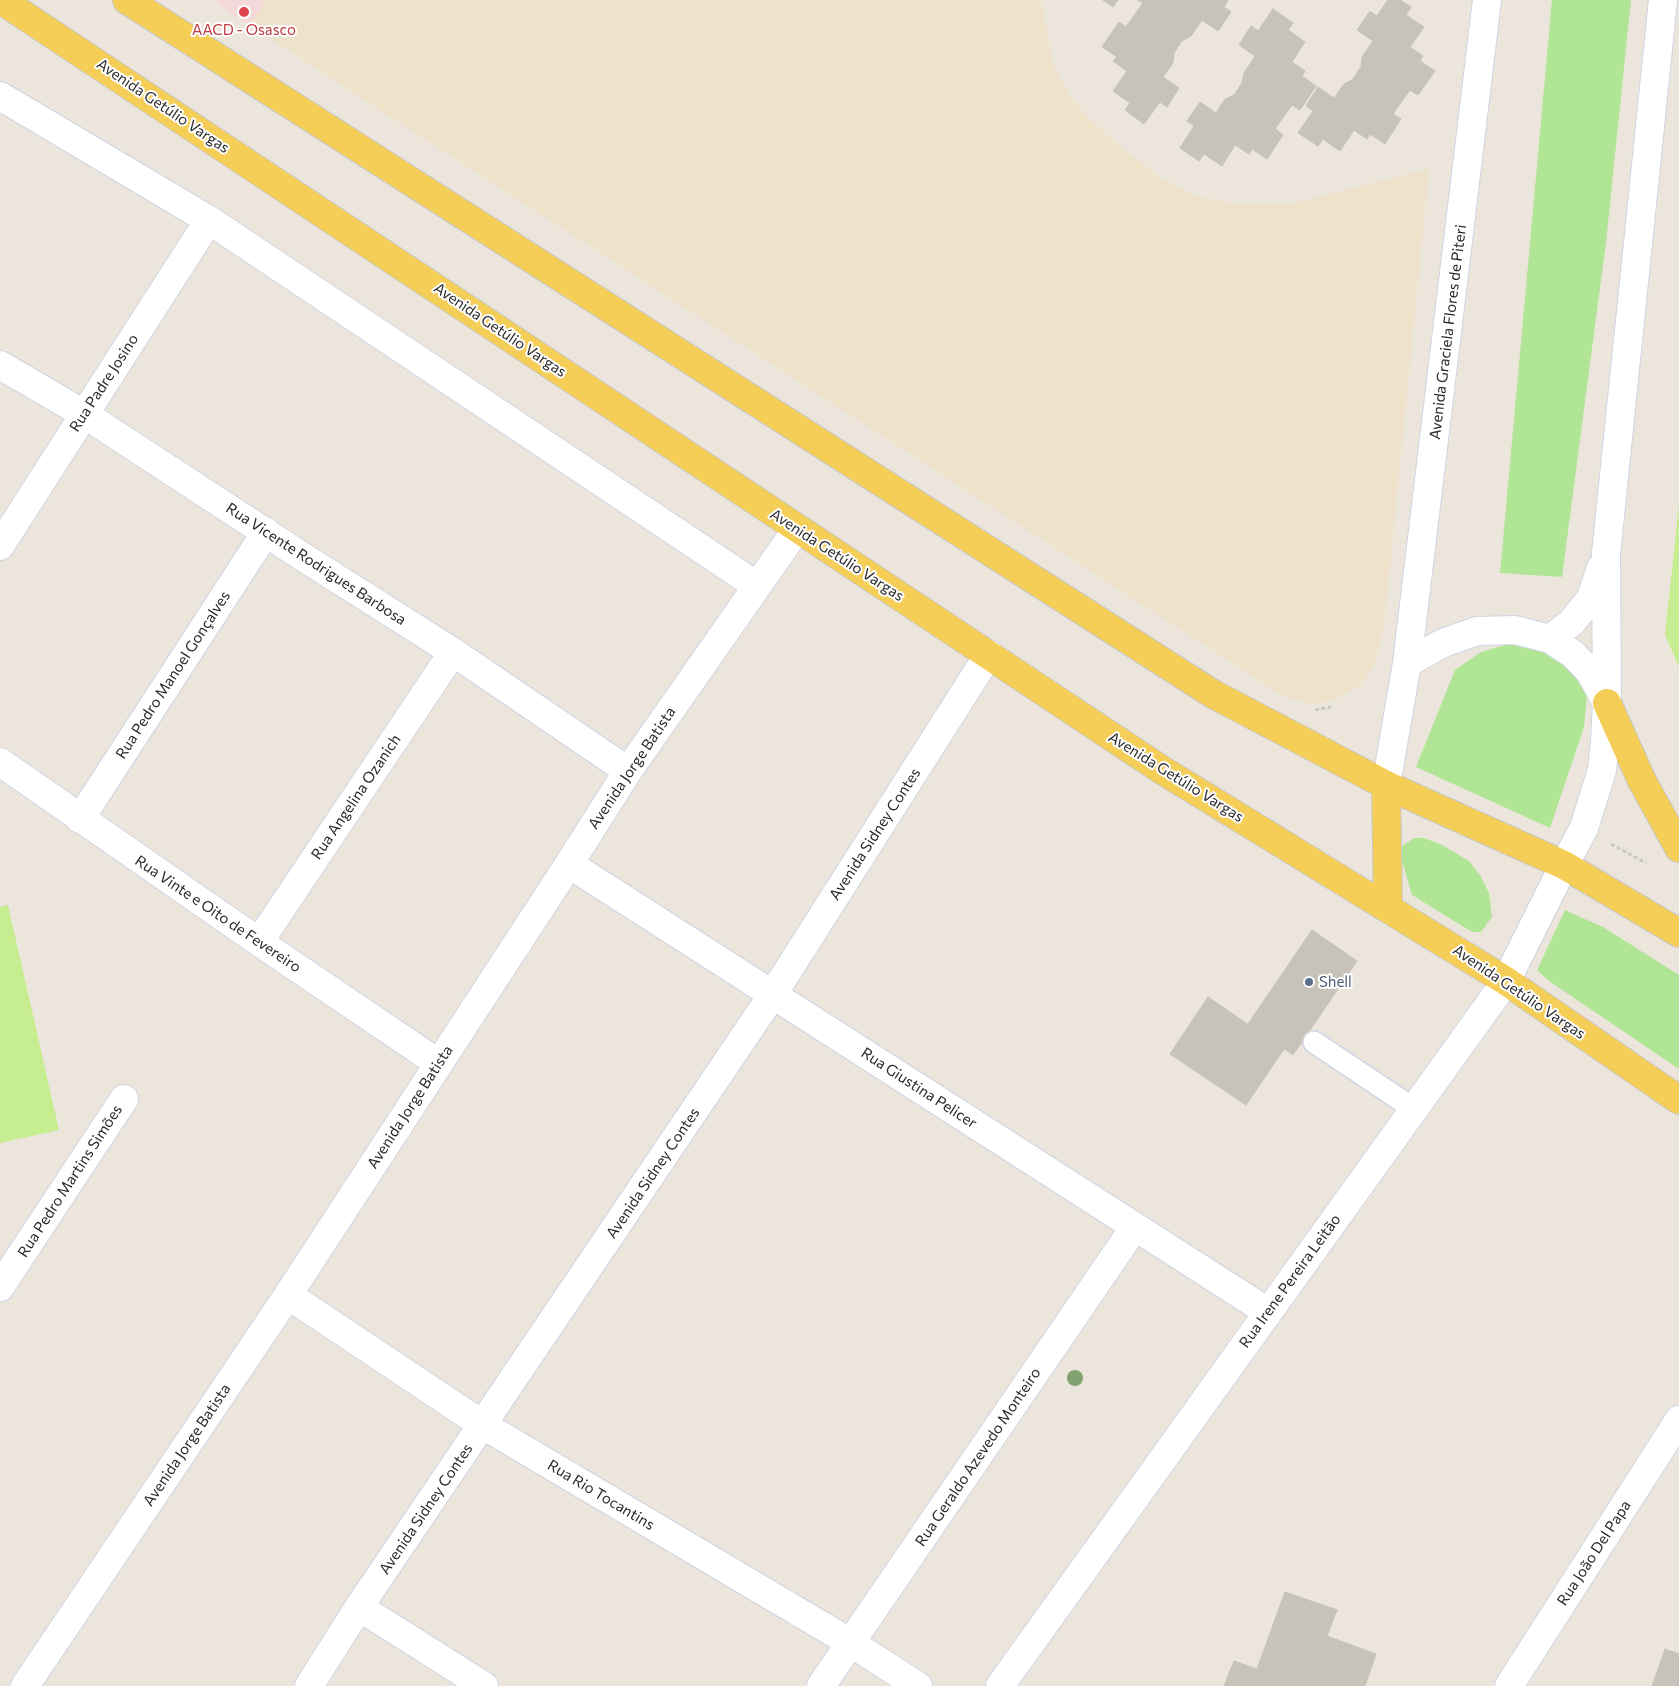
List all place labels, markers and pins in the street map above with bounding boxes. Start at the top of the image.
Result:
marker: AACD - Osasco [237,5,251,19]
place label: AACD - Osasco [192,21,296,39]
place label: Shell [1319,973,1352,991]
marker: Shell [1303,976,1315,988]

